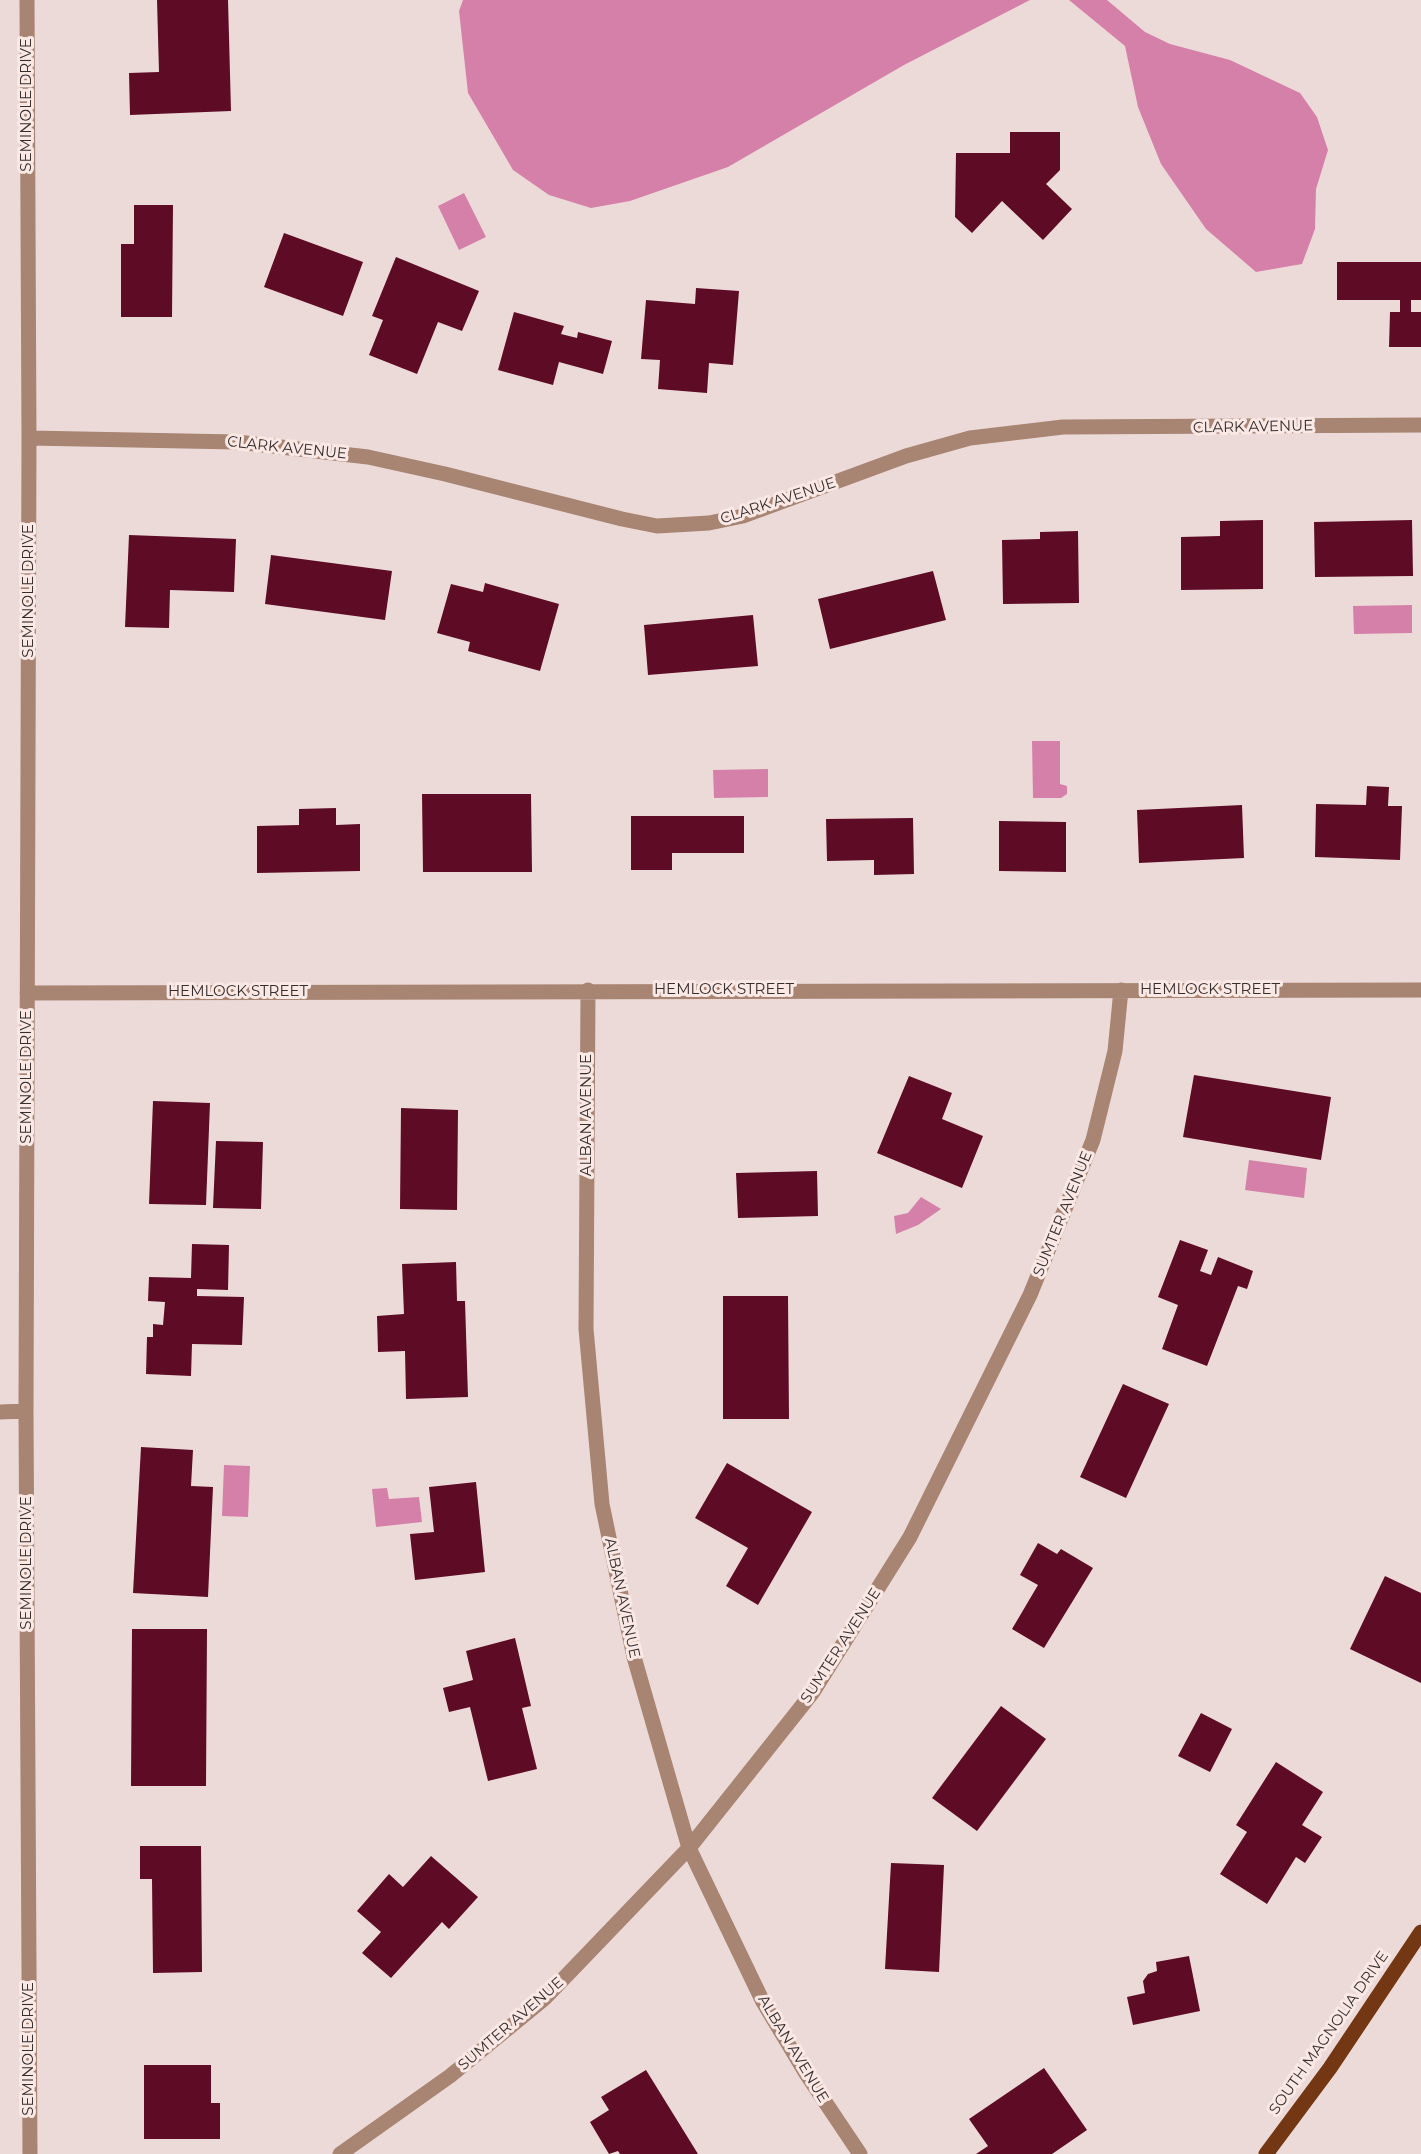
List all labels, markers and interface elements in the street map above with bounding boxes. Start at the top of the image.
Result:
street label: SEMINOLE DRIVE [18,38,36,172]
street label: CLARK AVENUE [1193,417,1313,437]
street label: CLARK AVENUE [226,433,348,463]
street label: CLARK AVENUE [718,474,838,528]
street label: SEMINOLE DRIVE [20,524,38,658]
street label: HEMLOCK STREET [654,981,794,999]
street label: HEMLOCK STREET [1140,981,1280,999]
street label: HEMLOCK STREET [168,983,308,1001]
street label: SEMINOLE DRIVE [18,1010,36,1144]
street label: ALBAN AVENUE [578,1054,596,1176]
street label: SUMTER AVENUE [1030,1149,1096,1279]
street label: SEMINOLE DRIVE [18,1496,36,1630]
street label: ALBAN AVENUE [600,1536,644,1660]
street label: SUMTER AVENUE [797,1585,885,1707]
street label: SOUTH MAGNOLIA DRIVE [1266,1948,1392,2118]
street label: SUMTER AVENUE [455,1973,567,2075]
street label: SEMINOLE DRIVE [20,1982,38,2116]
street label: ALBAN AVENUE [754,1992,832,2106]

